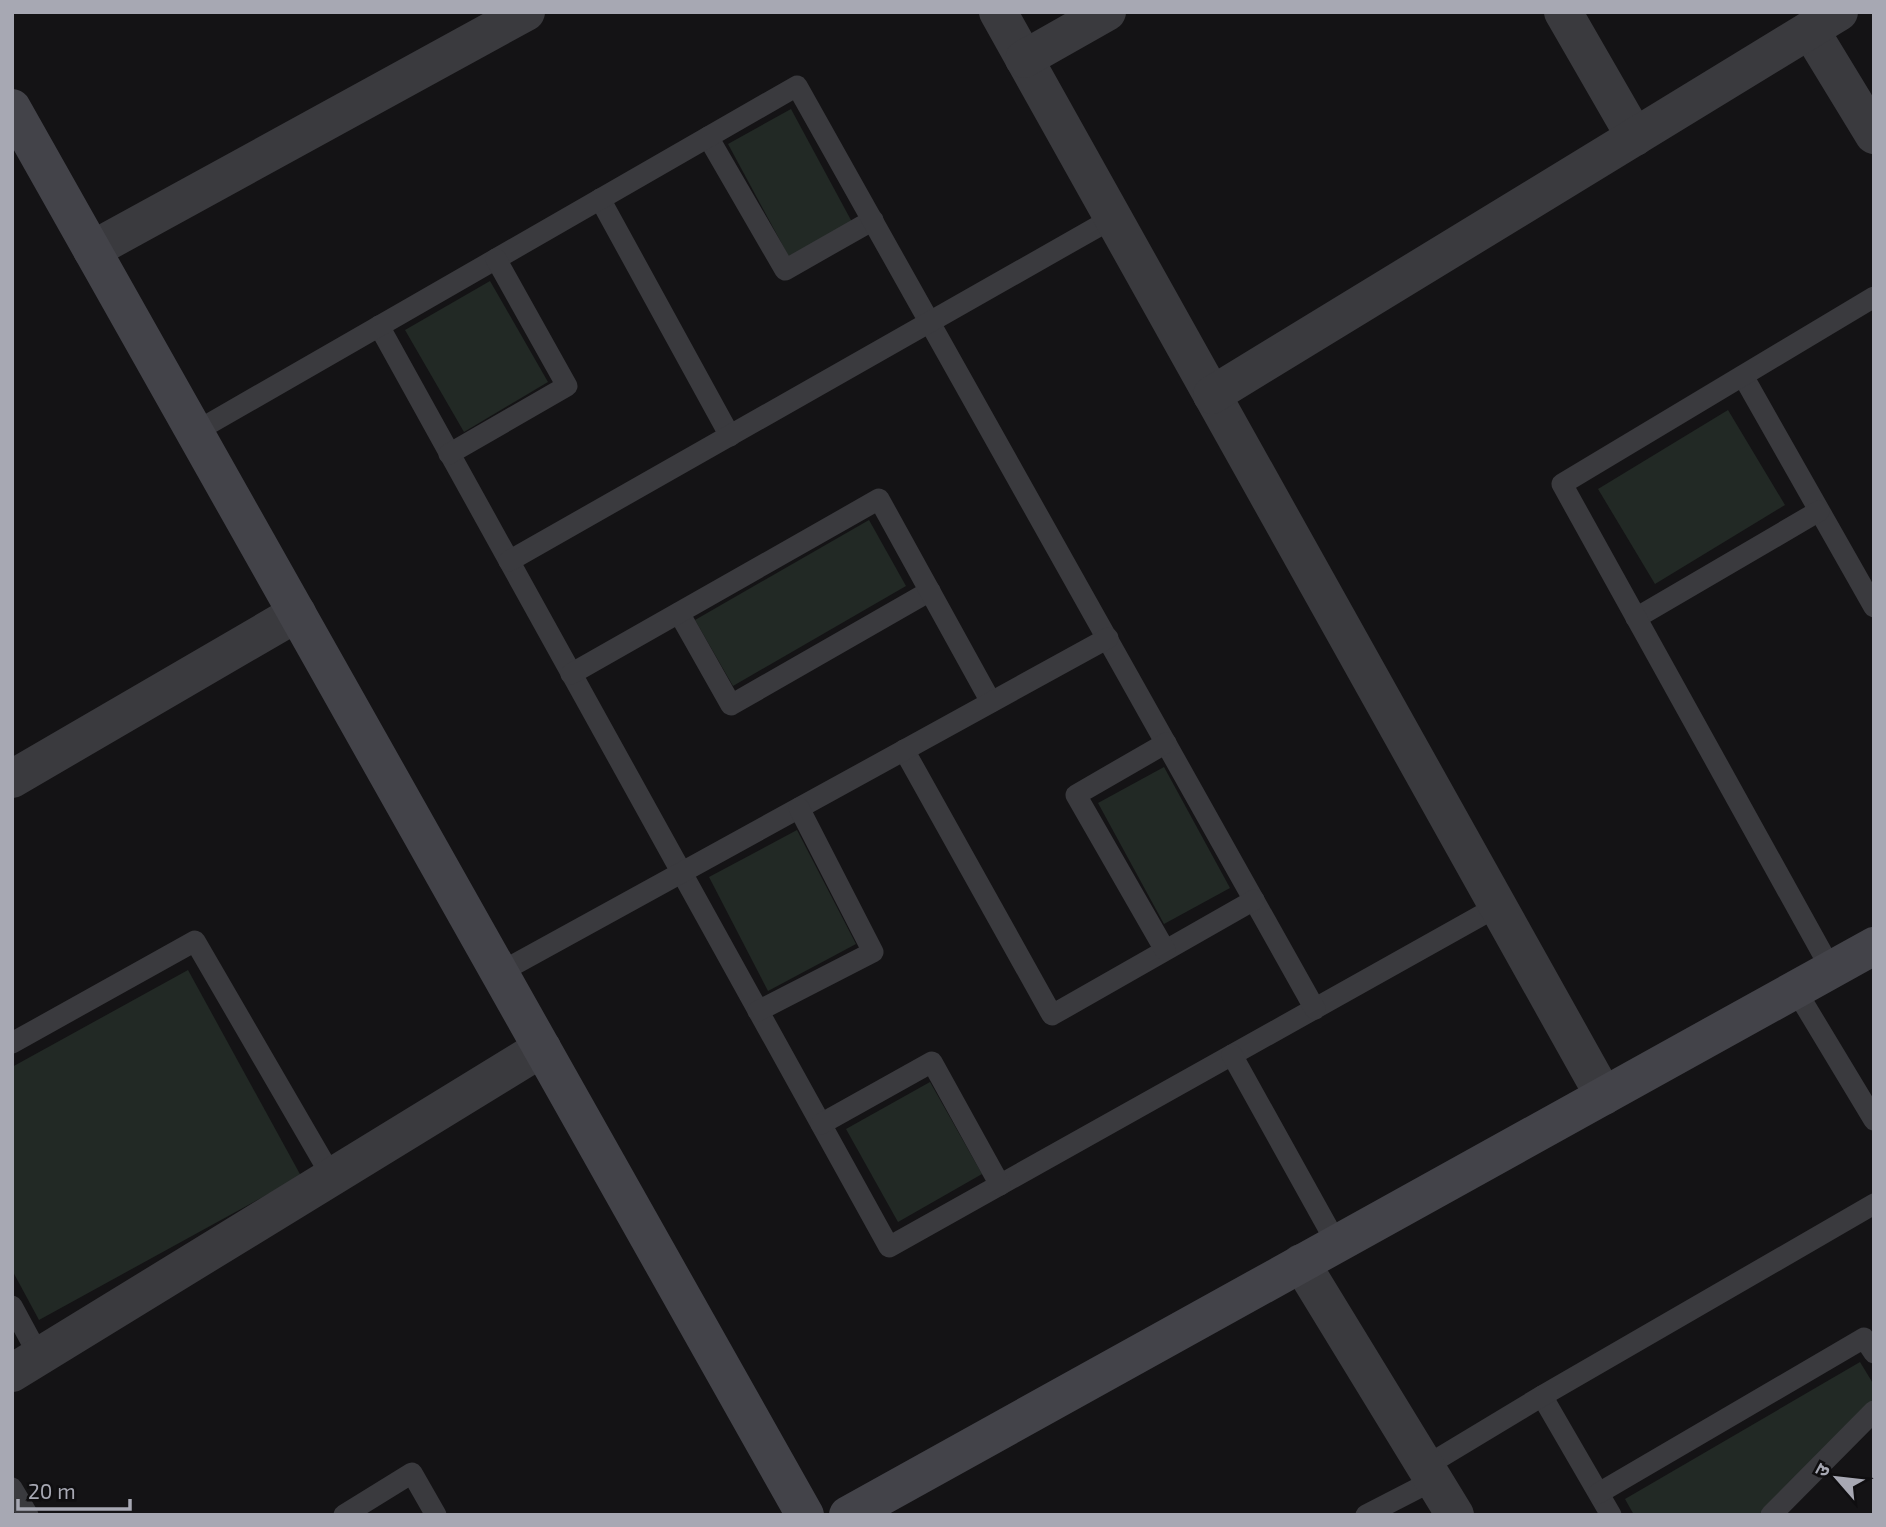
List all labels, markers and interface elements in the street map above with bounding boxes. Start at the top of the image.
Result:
north arrow [1802,1443,1872,1513]
text: उ [1809,1459,1835,1480]
scale bar [18,1468,130,1512]
text: 20 m [28,1478,76,1503]

